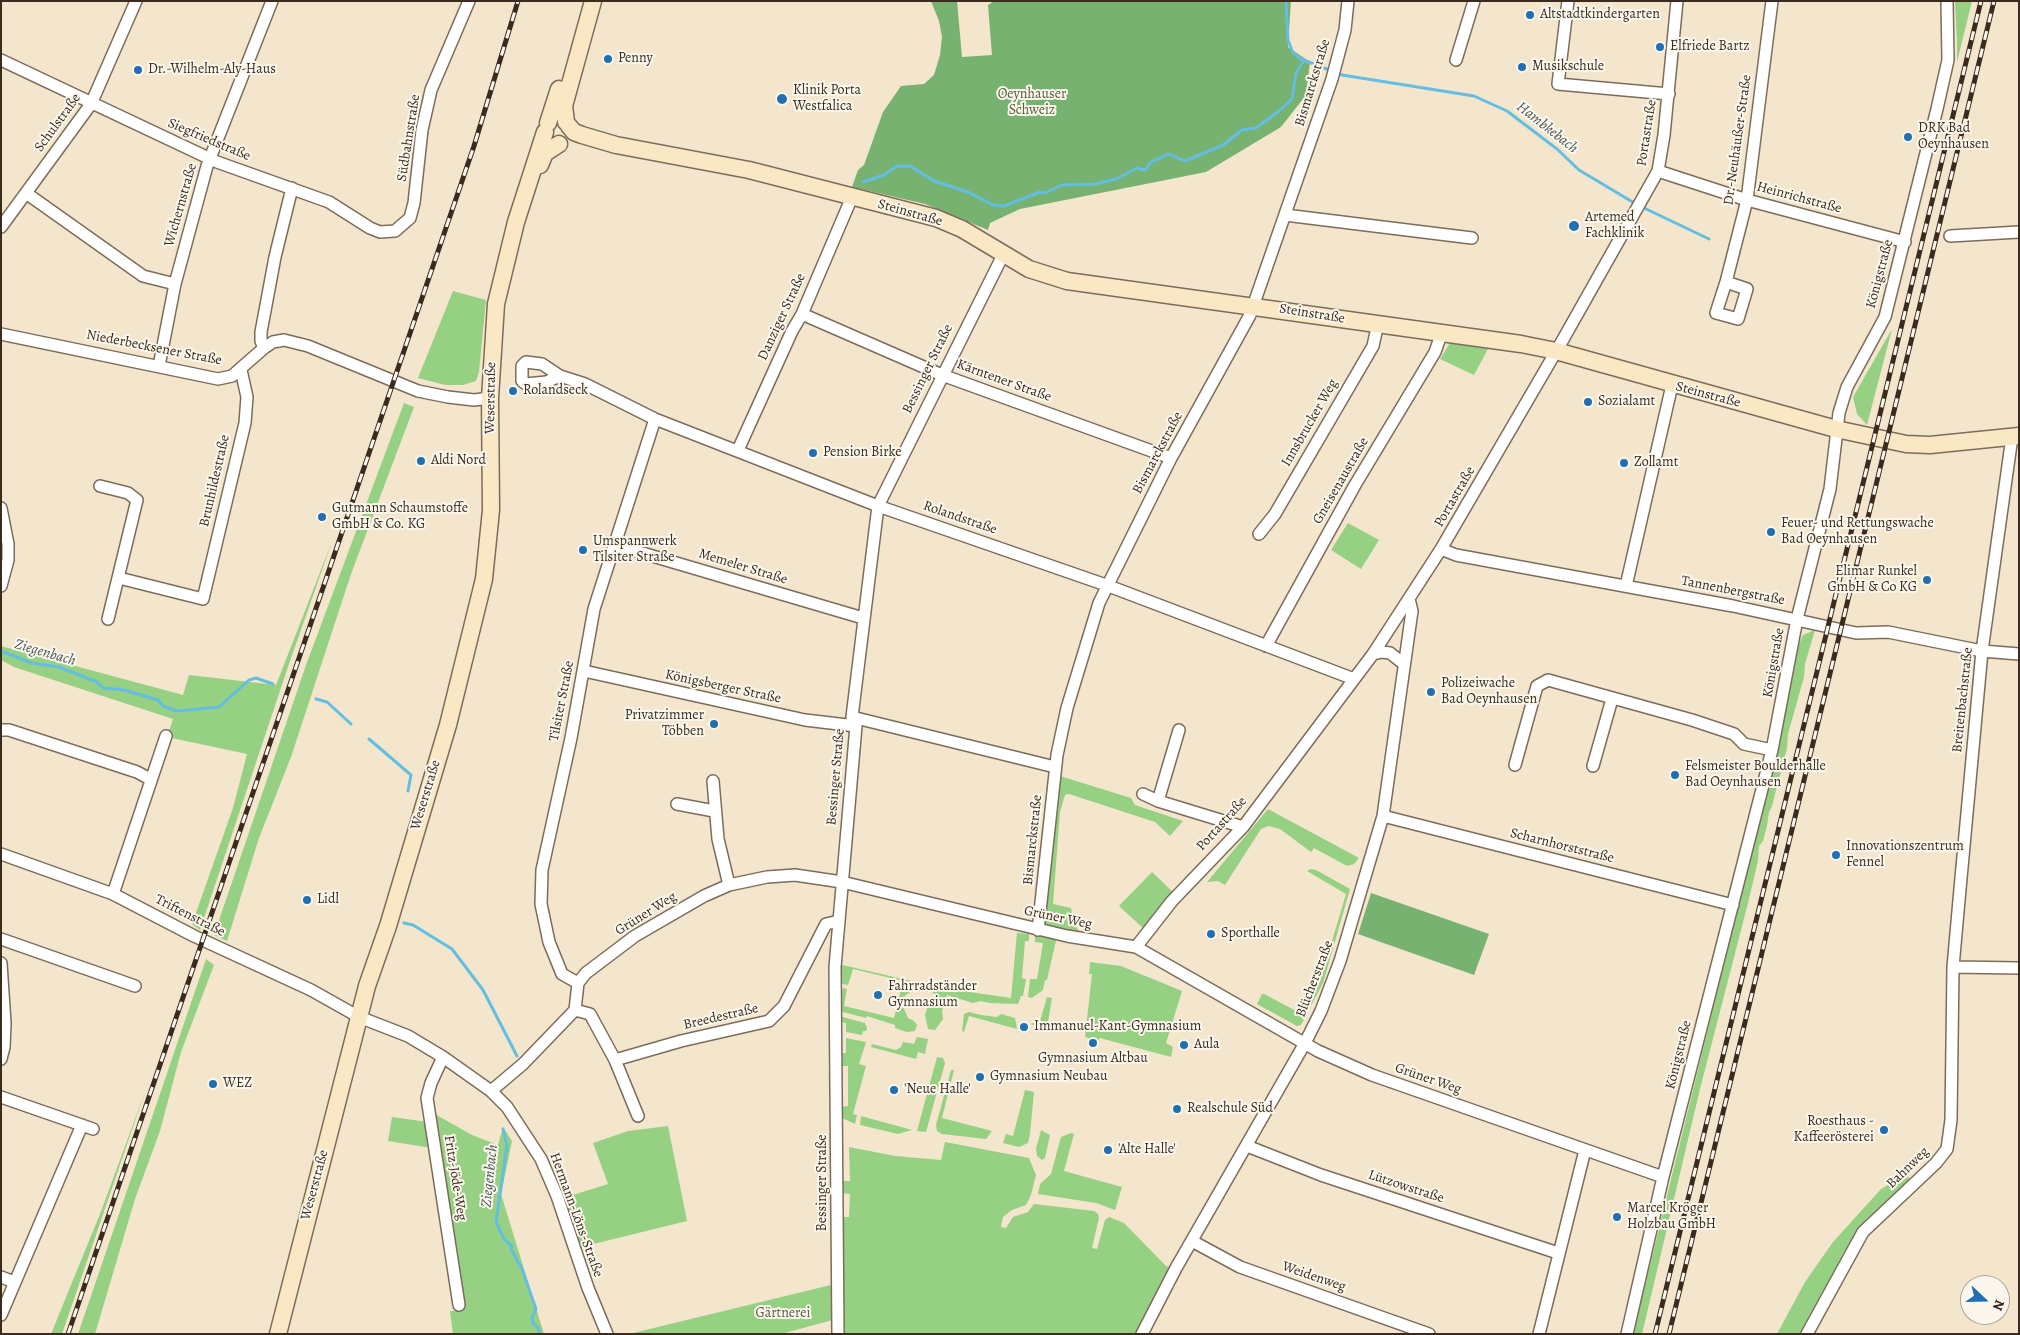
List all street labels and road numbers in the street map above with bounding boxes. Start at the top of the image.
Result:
street label: Bismarckstraße [1292,37,1334,129]
street label: Dr.-Neuhäußer-Straße [1721,74,1755,206]
street label: Schulstraße [31,91,85,155]
street label: Südbahnstraße [394,93,424,183]
street label: Portastraße [1633,99,1661,167]
street label: Siegfriedstraße [165,115,253,165]
street label: Wichernstraße [161,161,201,249]
street label: Heinrichstraße [1755,179,1843,217]
street label: Steinstraße [876,196,944,230]
street label: Königstraße [1863,238,1897,310]
street label: Danziger Straße [754,271,810,363]
street label: Steinstraße [1278,301,1346,327]
street label: Bessinger Straße [899,322,957,416]
street label: Niederbecksener Straße [85,327,223,369]
street label: Kärntener Straße [954,356,1054,406]
street label: Weserstraße [482,362,500,434]
street label: Innsbrucker Weg [1278,376,1342,470]
street label: Steinstraße [1674,378,1742,412]
street label: Bismarckstraße [1129,409,1187,497]
street label: Brunhildestraße [196,433,234,529]
street label: Gneisenaustraße [1309,435,1373,527]
street label: Portastraße [1431,464,1479,530]
street label: Rolandstraße [921,498,999,538]
street label: Memeler Straße [697,546,789,588]
street label: Tannenbergstraße [1680,573,1786,609]
street label: Königstraße [1760,627,1788,699]
street label: Breitenbachstraße [1949,647,1977,753]
street label: Tilsiter Straße [546,659,578,743]
street label: Königsberger Straße [663,667,783,707]
street label: Bessinger Straße [823,728,849,826]
street label: Weserstraße [407,758,445,832]
street label: Portastraße [1193,793,1251,855]
street label: Bismarckstraße [1020,794,1046,886]
street label: Scharnhorststraße [1508,825,1616,867]
street label: Grüner Weg [612,889,680,939]
street label: Triftenstraße [152,891,228,941]
street label: Grüner Weg [1022,903,1094,933]
street label: Blücherstraße [1293,938,1337,1020]
street label: Breedestraße [682,1000,760,1034]
street label: Königstraße [1662,1019,1696,1091]
street label: Grüner Weg [1393,1060,1463,1098]
street label: Fritz-Jöde-Weg [440,1134,470,1222]
street label: Bessinger Straße [815,1134,831,1232]
street label: Bahnweg [1883,1144,1933,1192]
street label: Weserstraße [298,1148,332,1222]
street label: Hermann-Löns-Straße [546,1150,606,1280]
street label: Lützowstraße [1366,1167,1446,1207]
street label: Weidenweg [1280,1258,1348,1296]

